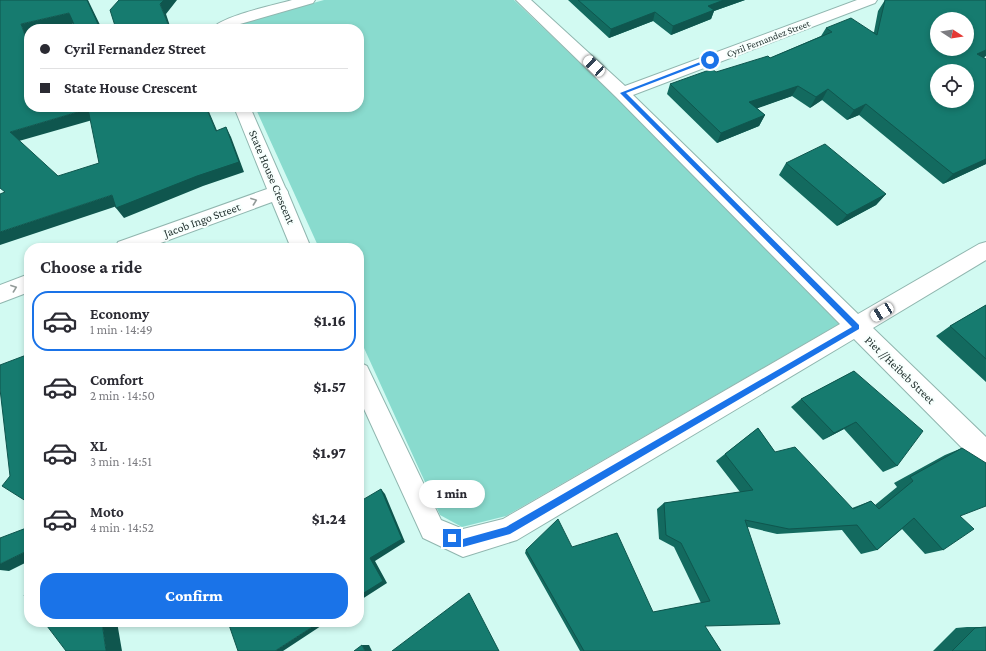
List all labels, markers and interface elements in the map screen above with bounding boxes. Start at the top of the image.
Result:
north arrow [930,12,974,56]
map controls [930,12,974,108]
street label: Cyril Fernandez Street [725,17,812,59]
text: Cyril Fernandez Street [64,41,206,57]
route start [701,51,719,69]
car [581,53,607,79]
button: locate [930,64,974,108]
text: State House Crescent [64,80,197,96]
street label: State House Crescent [246,128,298,227]
one-way arrow [250,198,257,206]
street label: Jacob Ingo Street [161,199,243,241]
text: Choose a ride [40,257,142,277]
one-way arrow [11,285,18,293]
car [869,301,895,323]
icon: car [42,303,78,339]
text: Economy [90,306,149,322]
text: $1.16 [314,313,346,329]
text: 1 min · 14:49 [90,322,153,337]
street label: Piet //Heibeb Street [862,333,939,408]
icon: car [42,369,78,405]
text: Comfort [90,372,144,388]
text: $1.57 [313,379,346,395]
text: 2 min · 14:50 [90,388,155,403]
icon: car [42,435,78,471]
text: XL [90,438,107,454]
text: $1.97 [313,445,346,461]
text: 3 min · 14:51 [90,454,152,469]
callout: 1 min [419,480,485,508]
text: 1 min [437,486,467,501]
icon: car [42,501,78,537]
text: Moto [90,504,124,520]
text: $1.24 [312,511,346,527]
text: 4 min · 14:52 [90,520,154,535]
route end [443,529,461,547]
button: Confirm [40,573,348,619]

